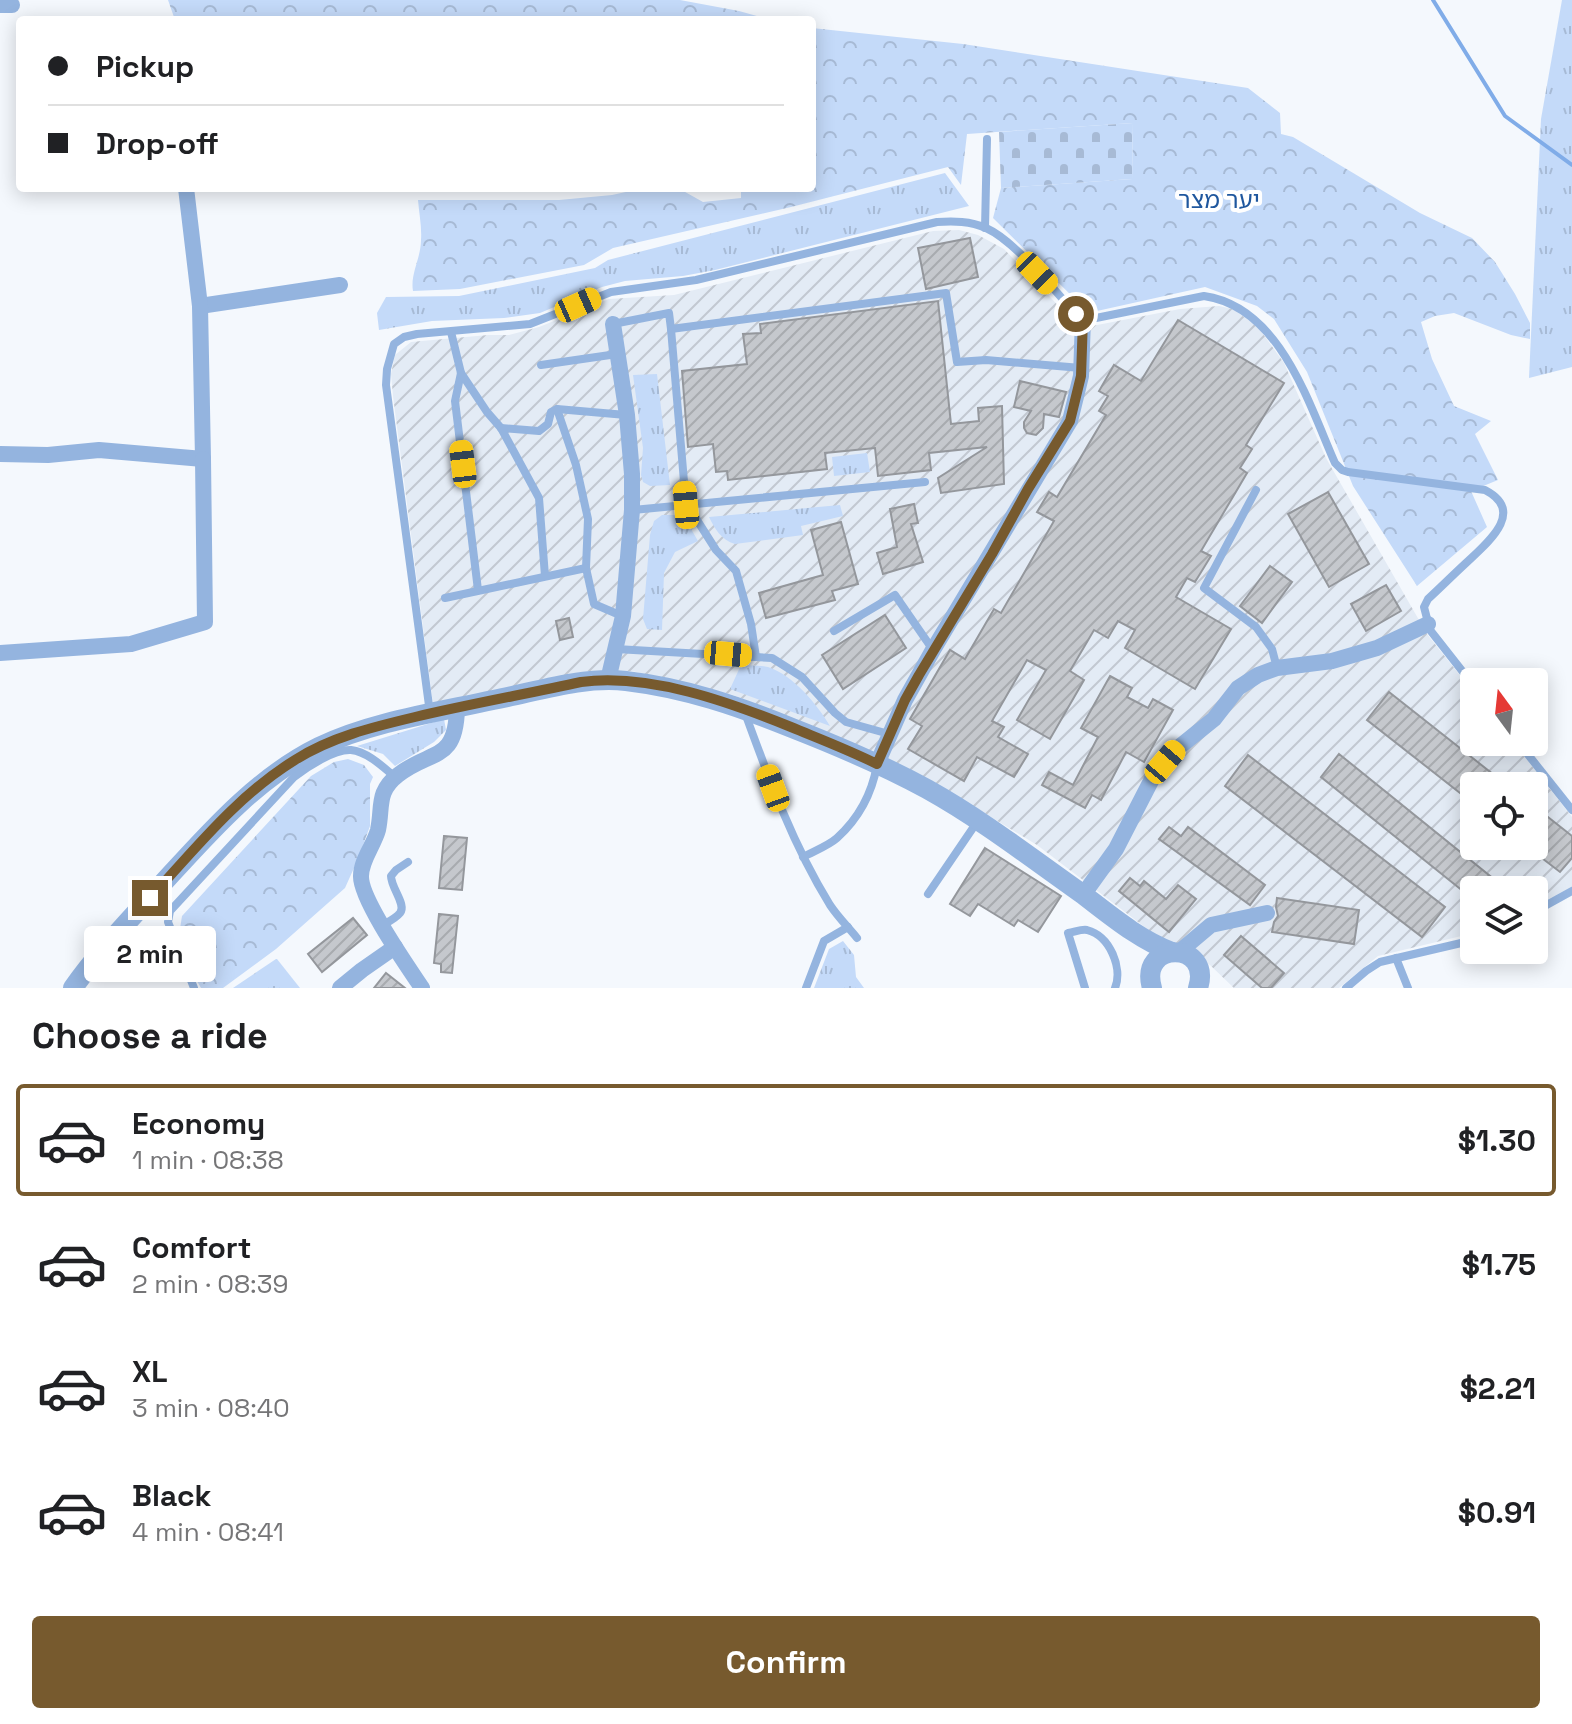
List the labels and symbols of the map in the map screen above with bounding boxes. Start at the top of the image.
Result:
park label: יער מצר [1178,184,1260,215]
car [1012,247,1062,299]
car [551,284,605,326]
route start [1058,296,1094,332]
car [448,439,478,489]
car [672,480,700,530]
car [703,640,753,668]
north arrow [1460,668,1548,756]
car [1140,736,1190,788]
car [754,761,792,815]
route end [132,880,168,916]
callout: 2 min [84,926,216,982]

